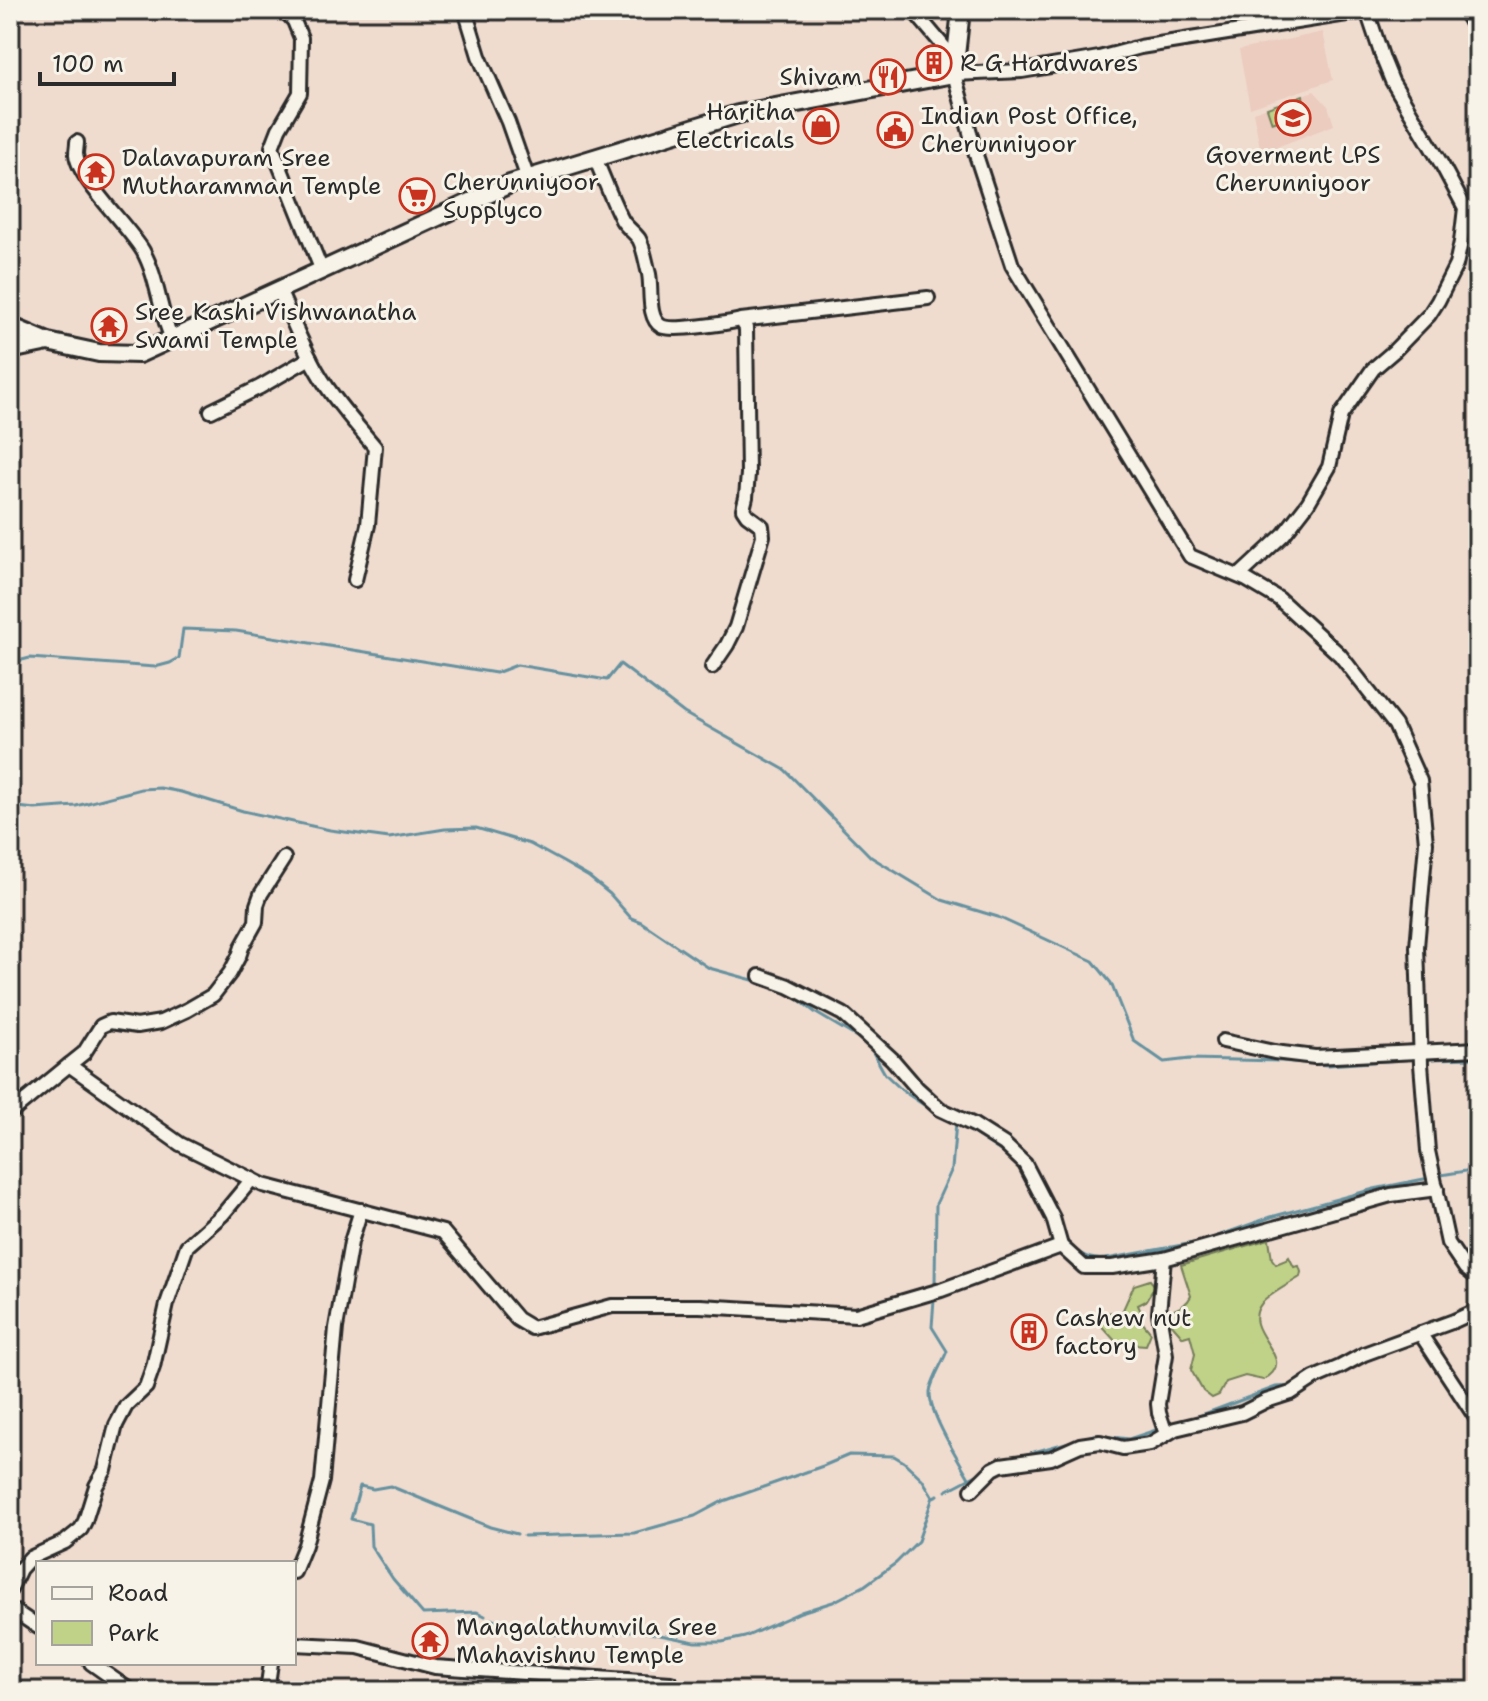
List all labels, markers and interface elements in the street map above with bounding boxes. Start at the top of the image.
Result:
scale bar [40,36,174,86]
building icon: R G Hardwares [915,44,953,82]
place label: R G Hardwares [960,47,1138,79]
text: 100 m [52,48,124,80]
restaurant icon: Shivam [869,58,907,96]
place label: Shivam [779,61,862,93]
place label: Haritha Electricals [676,96,795,156]
school or university icon: Goverment LPS Cherunniyoor [1274,99,1312,137]
place label: Indian Post Office, Cherunniyoor [921,100,1138,160]
shop icon: Haritha Electricals [802,107,840,145]
public building icon: Indian Post Office, Cherunniyoor [876,111,914,149]
place label: Goverment LPS Cherunniyoor [1205,139,1381,199]
place label: Dalavapuram Sree Mutharamman Temple [122,142,382,202]
temple icon: Dalavapuram Sree Mutharamman Temple [77,153,115,191]
place label: Cherunniyoor Supplyco [443,166,599,226]
supermarket icon: Cherunniyoor Supplyco [398,177,436,215]
place label: Sree Kashi Vishwanatha Swami Temple [135,296,417,356]
temple icon: Sree Kashi Vishwanatha Swami Temple [90,307,128,345]
place label: Cashew nut factory [1055,1302,1191,1362]
building icon: Cashew nut factory [1010,1313,1048,1351]
legend [36,1561,296,1665]
text: Road [108,1577,168,1609]
place label: Mangalathumvila Sree Mahavishnu Temple [456,1611,718,1671]
text: Park [108,1617,160,1649]
temple icon: Mangalathumvila Sree Mahavishnu Temple [411,1622,449,1660]

